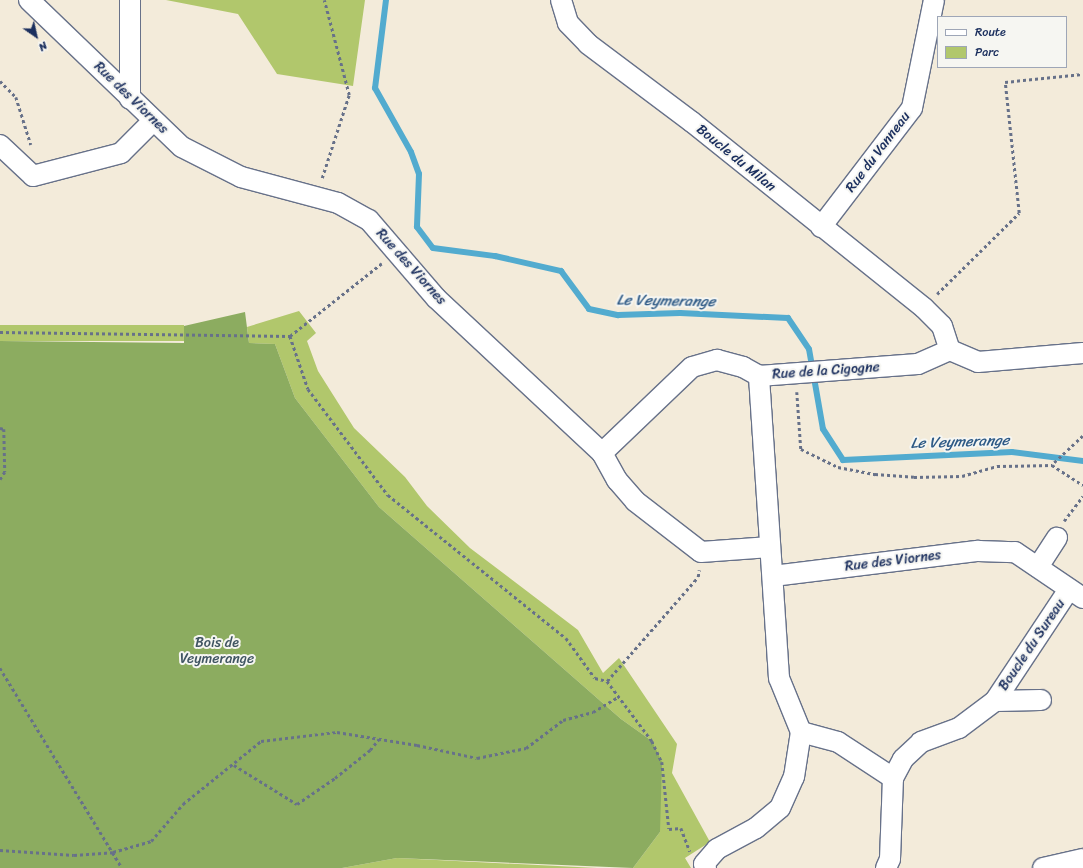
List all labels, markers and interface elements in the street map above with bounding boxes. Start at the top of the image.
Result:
north arrow [16,16,56,56]
legend [937,16,1067,68]
text: Route [975,21,1006,43]
text: N [35,36,51,56]
text: Parc [975,41,999,63]
street label: Rue des Viornes [90,58,172,138]
street label: Rue du Vanneau [842,108,914,196]
street label: Boucle du Milan [693,121,779,195]
street label: Rue des Viornes [372,226,450,308]
water label: Le Veymerange [617,291,715,311]
street label: Rue de la Cigogne [772,359,880,383]
water label: Le Veymerange [911,431,1009,453]
street label: Rue des Viornes [844,547,942,575]
street label: Boucle du Sureau [995,596,1069,694]
park label: Bois de Veymerange [180,635,254,668]

